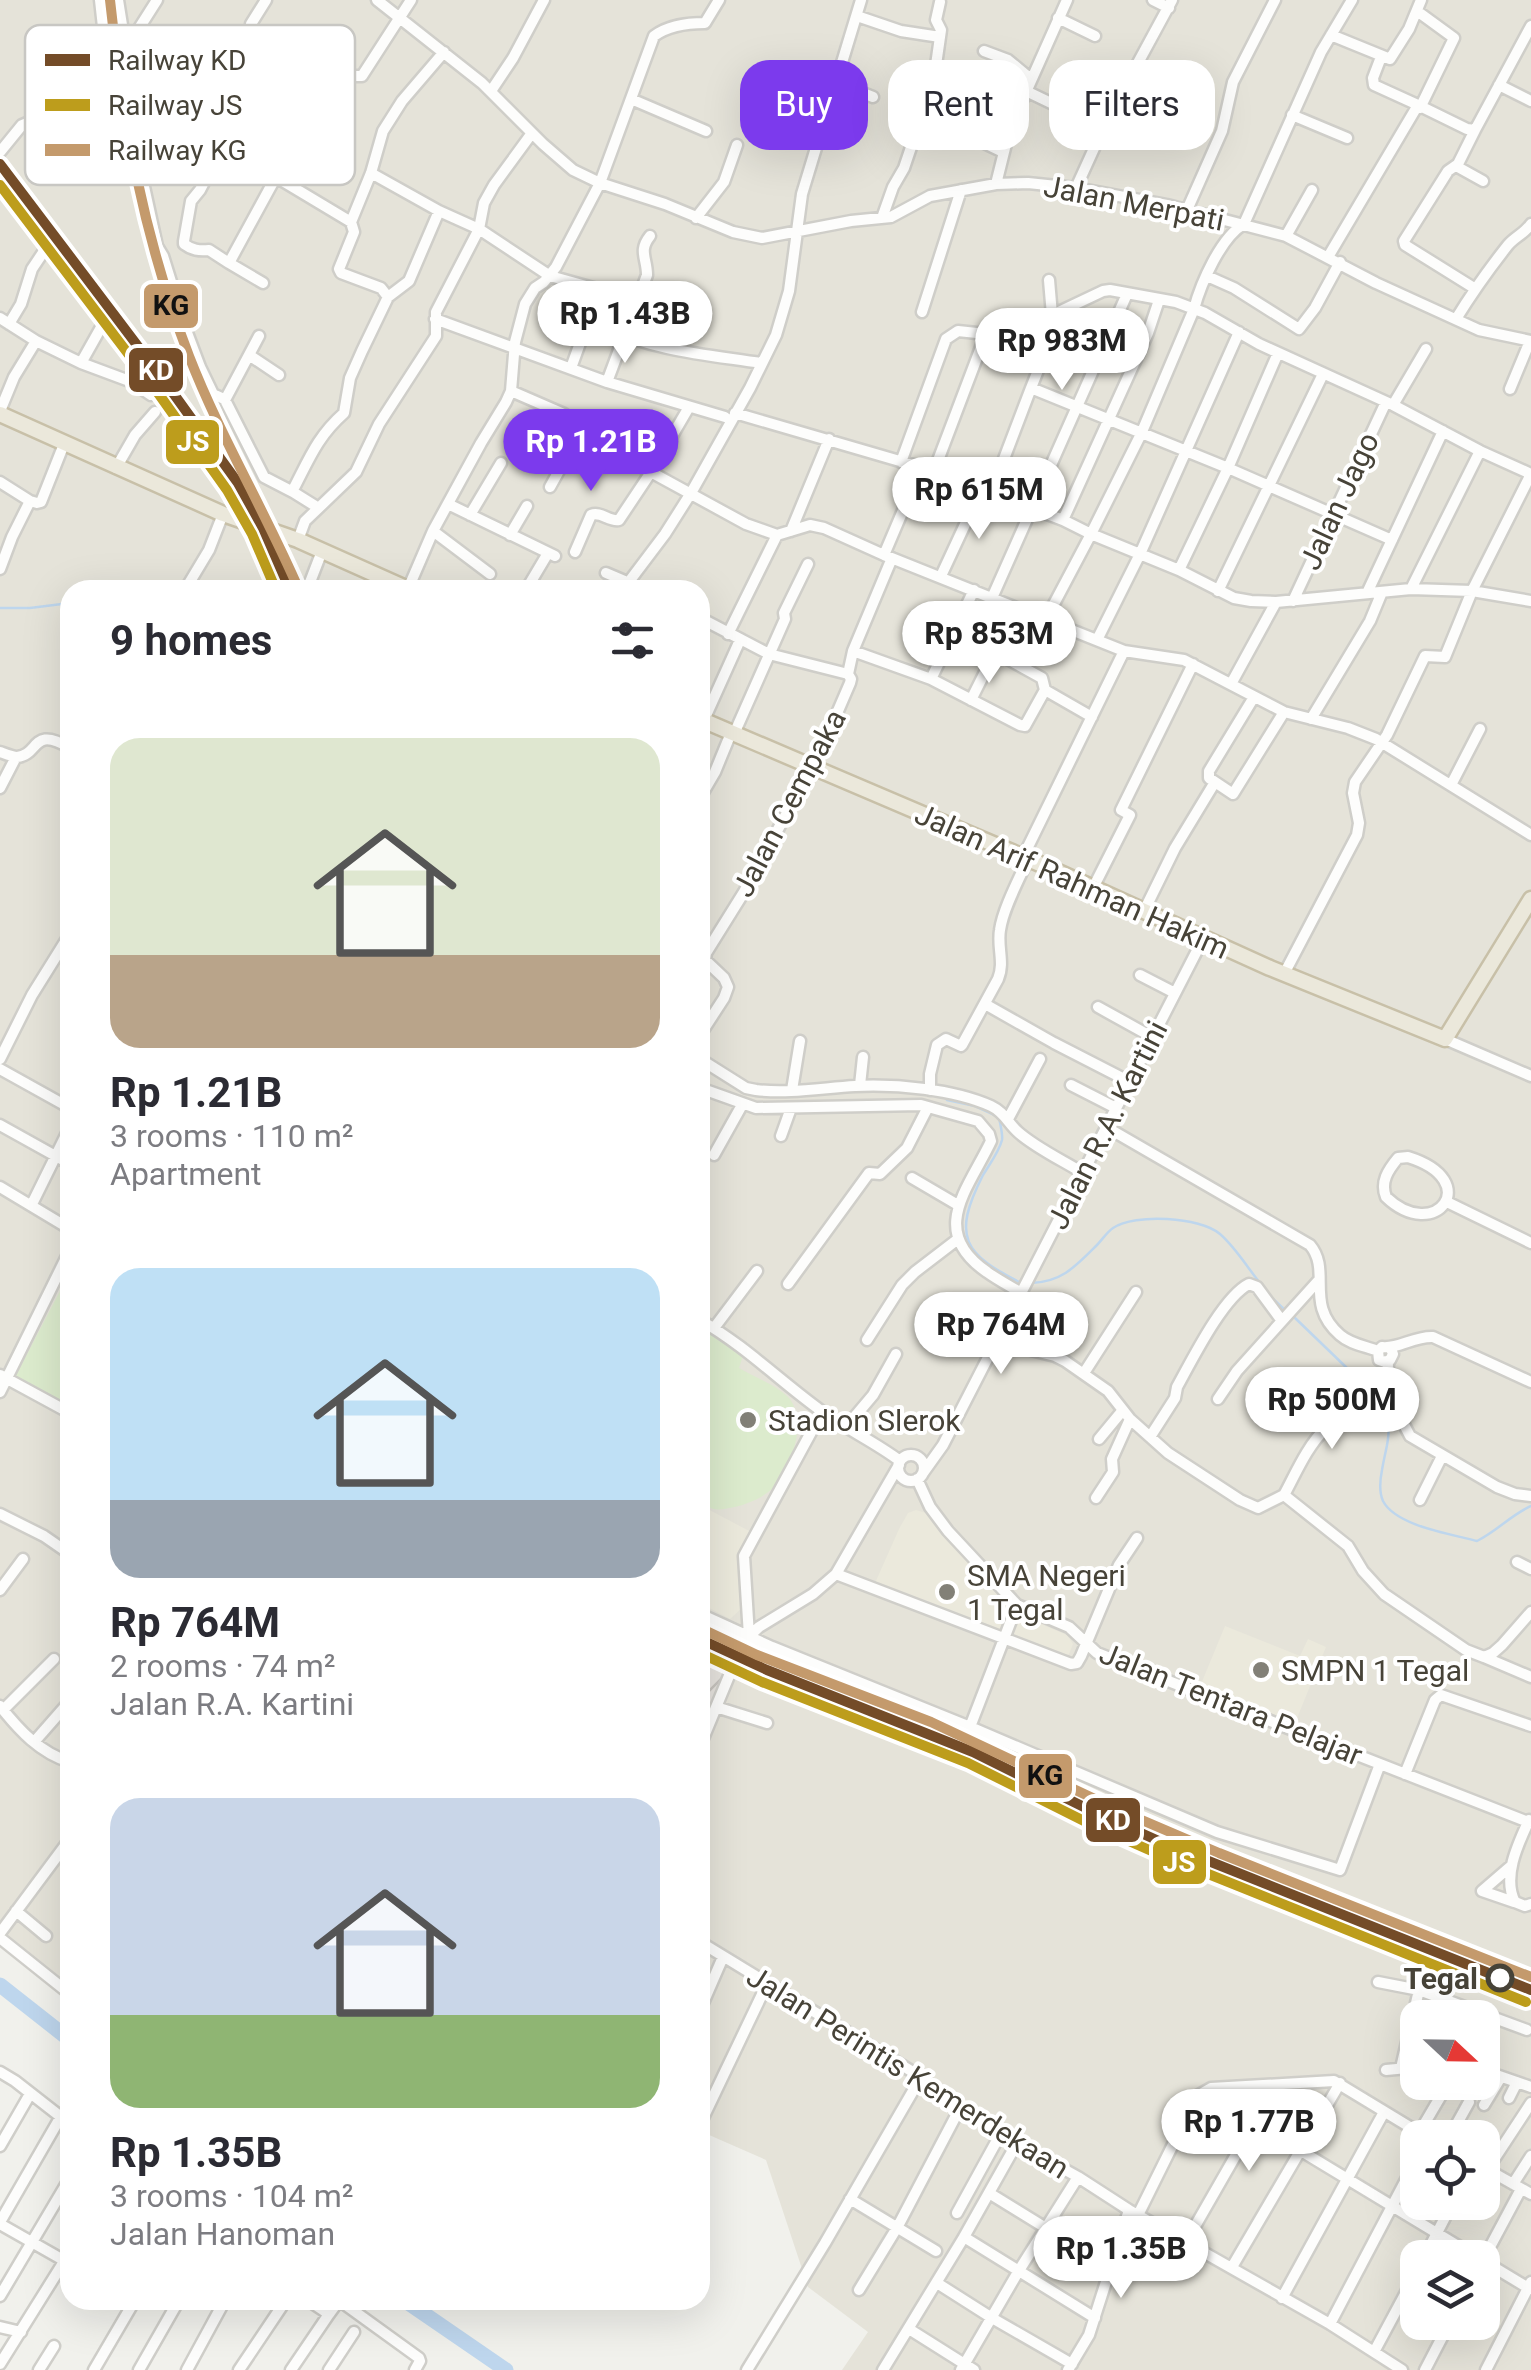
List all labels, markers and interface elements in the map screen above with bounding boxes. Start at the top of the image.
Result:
legend [25,25,355,185]
text: Railway KD [108,44,246,77]
chip: Buy [740,60,868,150]
chip: Rent [888,60,1029,150]
chip: Filters [1049,60,1215,150]
text: Railway JS [108,89,242,122]
text: Railway KG [108,134,247,167]
street label: Jalan Merpati [1041,168,1227,238]
pin: Rp 1.43B [522,281,728,366]
line badge: KG [142,282,200,330]
text: KG [153,289,189,322]
text: Rp 1.43B [559,294,691,332]
pin: Rp 983M [970,308,1154,393]
text: Rp 983M [997,321,1127,359]
line badge: KD [127,346,185,394]
text: KD [138,354,174,387]
pin: Rp 1.21B [488,409,694,494]
line badge: JS [164,418,221,466]
text: Rp 1.21B [525,422,657,460]
text: JS [177,425,209,458]
street label: Jalan Jago [1292,427,1386,575]
pin: Rp 615M [887,457,1071,542]
text: Rp 615M [914,470,1044,508]
pin: Rp 853M [897,601,1081,686]
icon: filters [605,613,660,668]
text: Rp 853M [924,614,1054,652]
text: 9 homes [110,616,272,665]
street label: Jalan Cempaka [725,703,853,903]
street label: Jalan Arif Rahman Hakim [910,796,1234,966]
icon: home [295,803,475,983]
street label: Jalan R.A. Kartini [1039,1015,1175,1235]
text: Rp 1.21B [110,1068,282,1117]
text: 3 rooms · 110 m² [110,1117,353,1155]
text: Apartment [110,1155,262,1193]
pin: Rp 764M [909,1292,1093,1377]
text: Rp 764M [936,1305,1066,1343]
icon: home [295,1333,475,1513]
pin: Rp 500M [1240,1367,1424,1452]
text: Rp 500M [1267,1380,1397,1418]
place label: Stadion Slerok [768,1403,961,1438]
marker: Stadion Slerok [737,1409,759,1431]
place label: SMA Negeri 1 Tegal [967,1558,1126,1627]
marker: SMA Negeri 1 Tegal [936,1581,958,1603]
text: Rp 764M [110,1598,280,1647]
street label: Jalan Tentara Pelajar [1095,1635,1367,1773]
text: 2 rooms · 74 m² [110,1647,335,1685]
place label: SMPN 1 Tegal [1281,1653,1469,1688]
marker: SMPN 1 Tegal [1250,1659,1272,1681]
text: Jalan R.A. Kartini [110,1685,354,1723]
line badge: KG [1017,1752,1074,1800]
text: KG [1027,1759,1063,1792]
line badge: KD [1084,1796,1142,1844]
text: KD [1095,1804,1131,1837]
line badge: JS [1151,1838,1208,1886]
text: JS [1163,1846,1195,1879]
icon: home [295,1863,475,2043]
street label: Jalan Perintis Kemerdekaan [741,1958,1075,2186]
place label: Tegal [1403,1961,1478,1996]
marker: Tegal [1487,1965,1513,1991]
north arrow [1400,2000,1500,2100]
map controls [1400,2000,1500,2340]
pin: Rp 1.77B [1146,2089,1352,2174]
text: Rp 1.77B [1183,2102,1315,2140]
button: locate [1400,2120,1500,2220]
text: Rp 1.35B [110,2128,282,2177]
text: 3 rooms · 104 m² [110,2177,353,2215]
text: Jalan Hanoman [110,2215,335,2253]
pin: Rp 1.35B [1018,2216,1224,2301]
text: Rp 1.35B [1055,2229,1187,2267]
button: layers [1400,2240,1500,2340]

